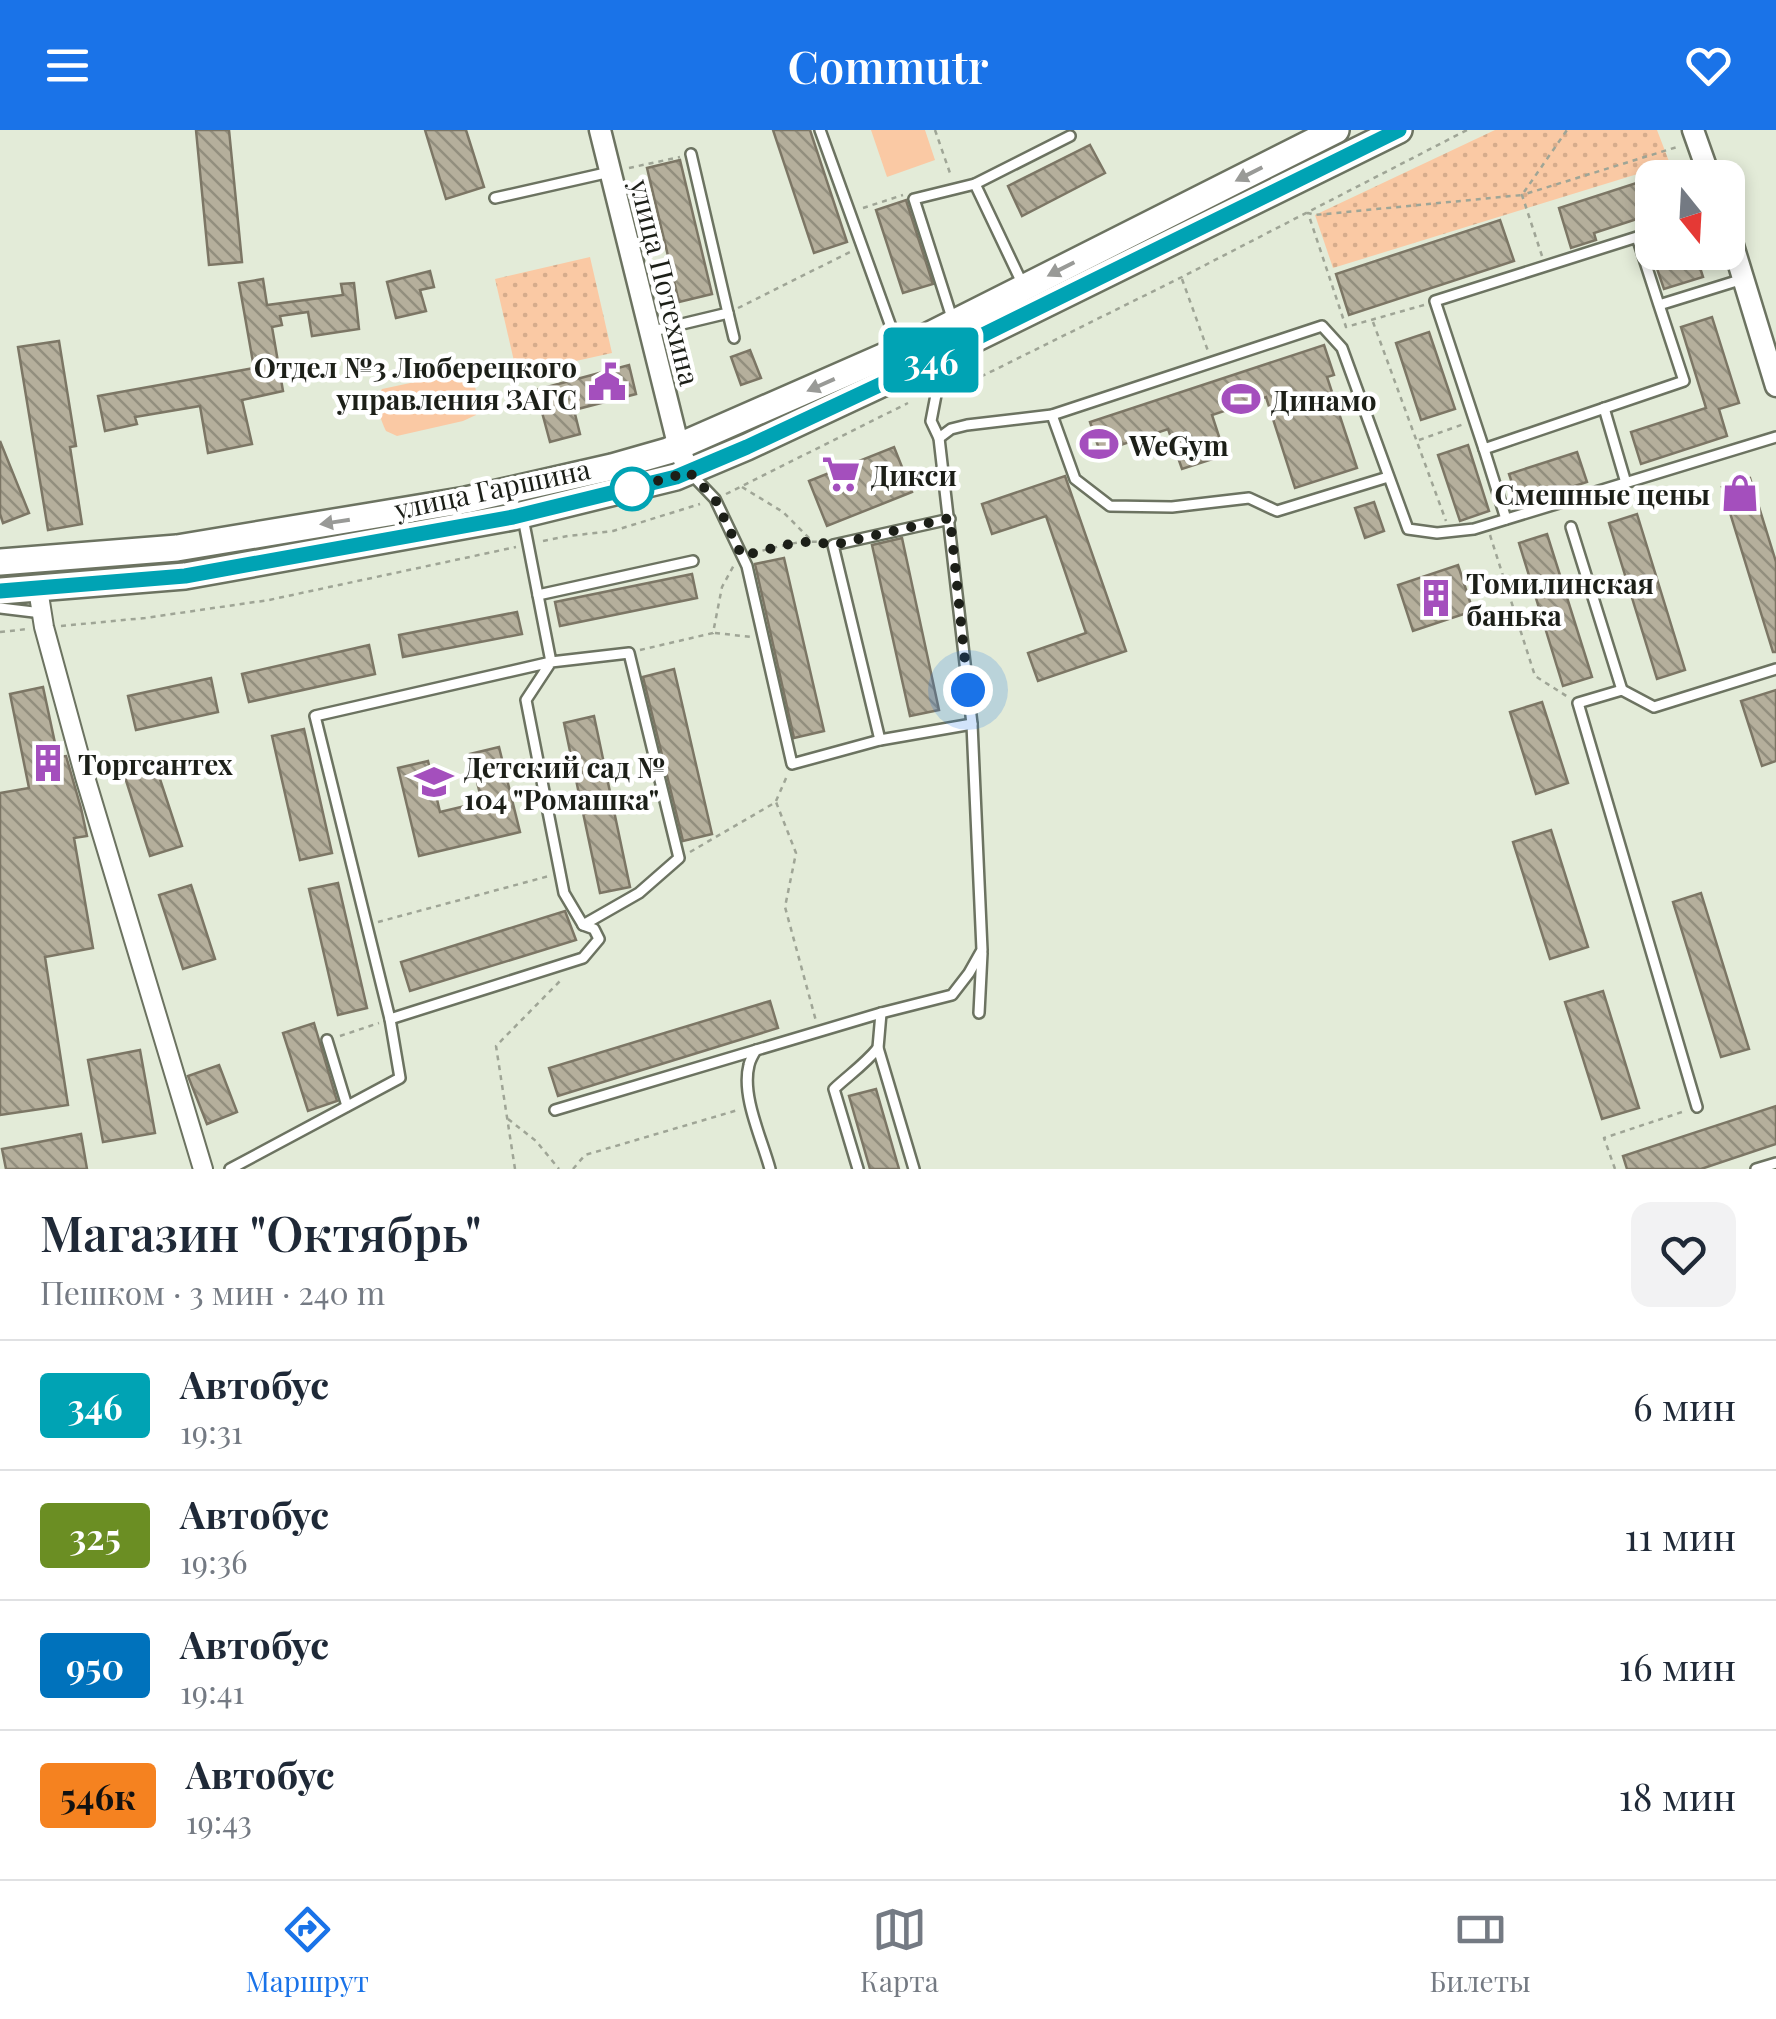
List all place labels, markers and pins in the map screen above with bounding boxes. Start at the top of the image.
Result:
place label: Отдел №3 Люберецкого управления ЗАГС [254,348,577,417]
public building icon: Отдел №3 Люберецкого управления ЗАГС [586,361,628,403]
sports icon: Динамо [1220,378,1262,420]
place label: Динамо [1271,381,1377,418]
sports icon: WeGym [1078,423,1120,465]
place label: WeGym [1128,426,1228,463]
supermarket icon: Дикси [820,453,862,495]
place label: Дикси [871,456,957,493]
unlabelled marker [611,468,653,510]
shop icon: Смешные цены [1719,472,1761,514]
place label: Смешные цены [1495,475,1710,512]
place label: Томилинская банька [1466,564,1654,633]
building icon: Томилинская банька [1415,577,1457,619]
building icon: Торгсантех [27,742,69,784]
place label: Торгсантех [78,745,234,782]
place label: Детский сад № 104 "Ромашка" [464,748,665,817]
school or university icon: Детский сад № 104 "Ромашка" [413,761,455,803]

